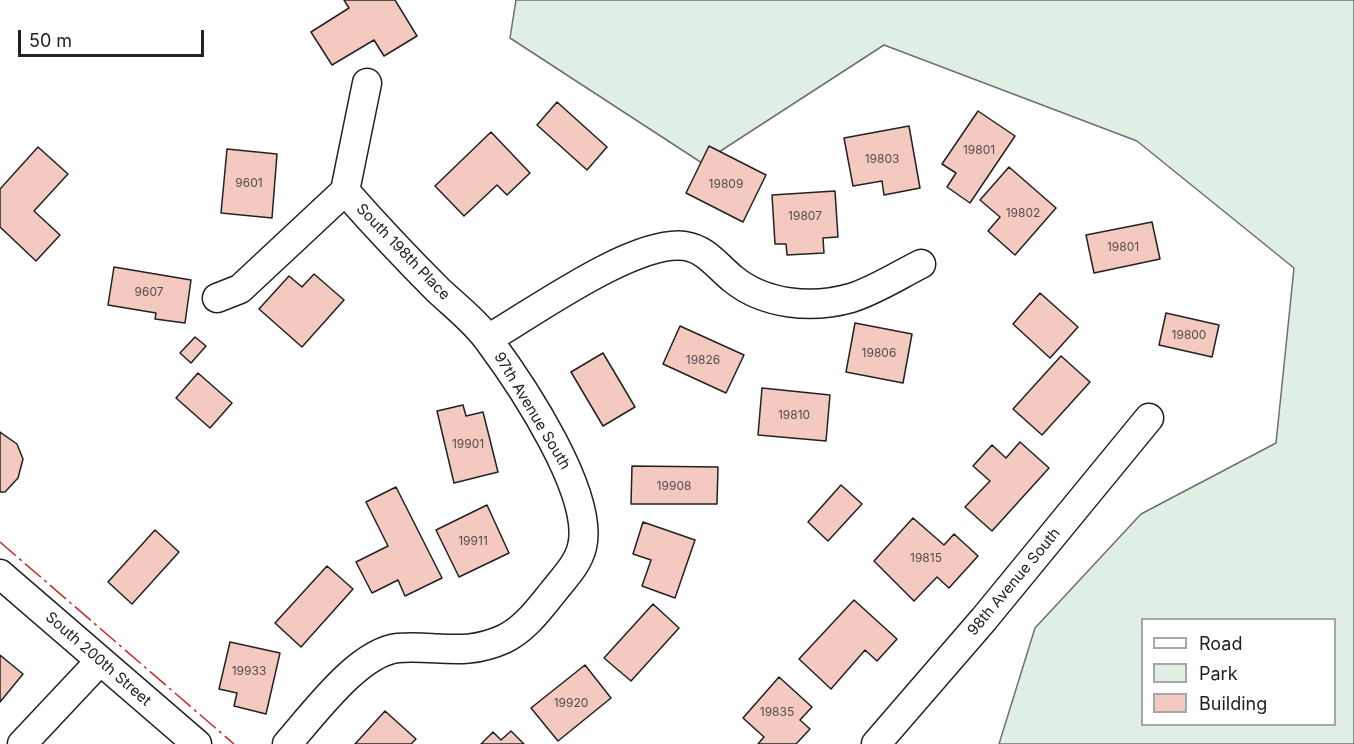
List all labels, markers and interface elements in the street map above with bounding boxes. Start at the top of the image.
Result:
scale bar [21,18,207,56]
text: 50 m [29,30,72,51]
house number: 19801 [963,143,995,157]
house number: 19803 [865,152,899,166]
house number: 9601 [235,176,263,190]
house number: 19809 [709,177,743,191]
street label: South 198th Place [352,200,454,304]
house number: 19802 [1006,206,1040,220]
house number: 19807 [788,209,822,223]
house number: 19801 [1107,240,1139,254]
house number: 9607 [134,285,164,299]
house number: 19800 [1172,328,1206,342]
house number: 19806 [862,346,896,360]
street label: 97th Avenue South [490,349,574,473]
house number: 19826 [686,353,720,367]
house number: 19810 [778,408,810,422]
house number: 19901 [452,437,484,451]
house number: 19908 [657,479,691,493]
street label: 98th Avenue South [964,525,1064,639]
house number: 19911 [458,534,488,548]
house number: 19815 [910,551,942,565]
street label: South 200th Street [41,608,155,710]
legend [1141,618,1336,726]
text: Road [1199,633,1242,654]
text: Park [1199,663,1238,684]
house number: 19933 [232,664,266,678]
text: Building [1199,693,1267,714]
house number: 19920 [554,696,588,710]
house number: 19835 [760,705,794,719]

